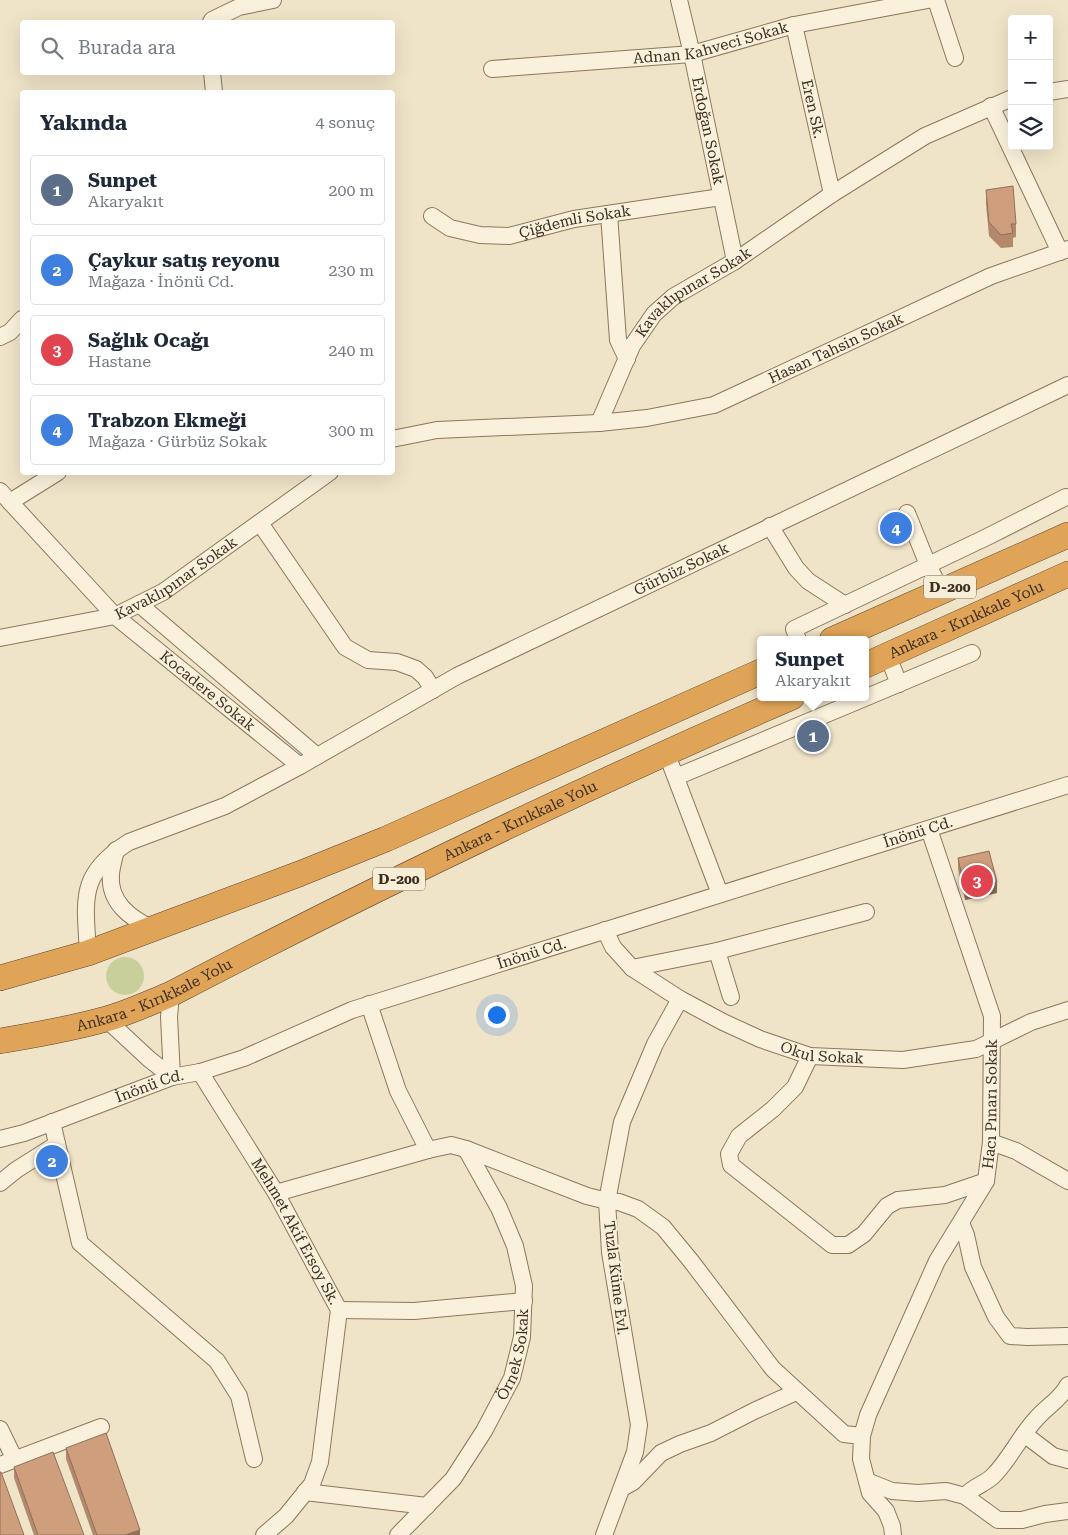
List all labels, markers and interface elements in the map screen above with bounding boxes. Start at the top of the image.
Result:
map controls [1008,15,1053,150]
button: + [1008,15,1053,60]
street label: Adnan Kahveci Sokak [632,18,791,67]
search box [20,20,395,75]
icon: search [38,34,66,62]
text: Burada ara [78,36,176,59]
button: − [1008,60,1053,105]
street label: Erdoğan Sokak [688,75,728,187]
street label: Eren Sk. [797,78,828,140]
button: layers [1008,105,1053,150]
text: Yakında [40,111,127,135]
text: 4 sonuç [316,113,375,132]
text: Sunpet [88,169,157,192]
text: 1 [53,181,61,200]
text: 200 m [328,181,374,200]
text: Akaryakıt [88,192,164,211]
street label: Çiğdemli Sokak [517,202,632,242]
street label: Kavaklıpınar Sokak [632,243,755,341]
text: Çaykur satış reyonu [88,249,280,272]
text: 2 [53,261,61,280]
text: 230 m [328,261,374,280]
text: Mağaza · İnönü Cd. [88,272,234,291]
street label: Hasan Tahsin Sokak [766,309,907,387]
text: Sağlık Ocağı [88,329,209,352]
text: 3 [53,341,61,360]
text: 240 m [328,341,374,360]
text: Hastane [88,352,151,371]
text: Trabzon Ekmeği [88,409,247,432]
text: 4 [53,421,61,440]
text: 300 m [328,421,374,440]
text: Mağaza · Gürbüz Sokak [88,432,267,451]
pin: 4 [880,509,912,547]
street label: Kavaklıpınar Sokak [112,532,241,624]
street label: Gürbüz Sokak [631,539,732,599]
road number: D-200 [924,576,976,598]
street label: Ankara - Kırıkkale Yolu [886,577,1047,662]
popup [757,636,869,701]
street label: Kocadere Sokak [156,647,259,735]
text: Sunpet [775,648,844,671]
text: Akaryakıt [775,671,851,690]
pin: 1 [797,717,829,755]
street label: Ankara - Kırıkkale Yolu [441,777,600,865]
street label: İnönü Cd. [881,813,955,851]
pin: 3 [961,862,993,900]
road number: D-200 [373,868,425,891]
street label: İnönü Cd. [495,934,568,973]
street label: Ankara - Kırıkkale Yolu [75,955,236,1035]
your location [484,1002,510,1028]
street label: Okul Sokak [778,1038,865,1067]
street label: Hacı Pınarı Sokak [979,1039,1001,1170]
street label: İnönü Cd. [113,1066,185,1107]
pin: 2 [36,1142,68,1180]
street label: Mehmet Akif Ersoy Sk. [247,1155,344,1308]
street label: Tuzla Küme Evl. [600,1220,632,1336]
street label: Örnek Sokak [493,1308,532,1403]

